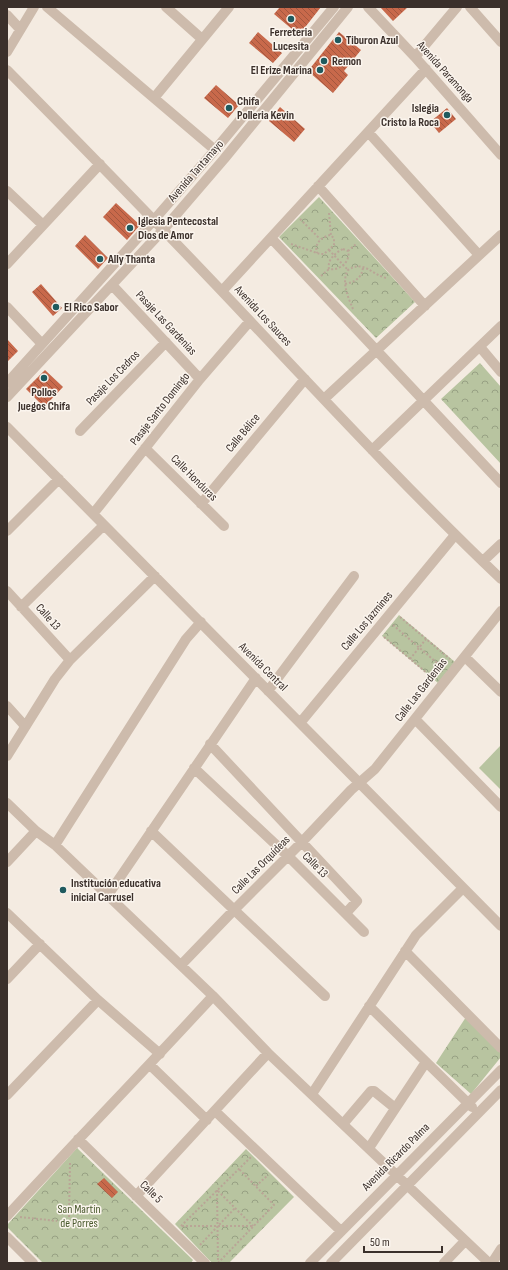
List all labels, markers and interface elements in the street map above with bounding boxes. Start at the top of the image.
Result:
marker: Ferreteria Lucesita [286,14,296,24]
place label: Ferreteria Lucesita [270,25,312,54]
place label: Tiburon Azul [346,33,398,48]
marker: Tiburon Azul [333,35,343,45]
street label: Avenida Paramonga [413,37,477,106]
place label: Remon [332,54,361,69]
marker: Remon [319,56,329,66]
place label: El Erize Marina [251,63,312,78]
marker: El Erize Marina [315,65,325,75]
place label: Chifa Polleria Kevin [237,94,294,123]
place label: Islegia Cristo la Roca [381,101,439,130]
marker: Chifa Polleria Kevin [224,103,234,113]
marker: Islegia Cristo la Roca [442,110,452,120]
street label: Avenida Tantamayo [164,137,227,206]
place label: Iglesia Pentecostal Dios de Amor [138,214,218,243]
marker: Iglesia Pentecostal Dios de Amor [125,223,135,233]
place label: Ally Thanta [107,252,155,267]
marker: Ally Thanta [95,254,105,264]
street label: Avenida Los Sauces [230,282,295,349]
street label: Pasaje Las Gardenias [132,288,200,358]
place label: El Rico Sabor [64,300,119,315]
marker: El Rico Sabor [51,302,61,312]
street label: Pasaje Los Cedros [83,347,143,409]
street label: Pasaje Santo Domingo [127,370,193,448]
marker: Pollos Juegos Chifa [39,373,49,383]
place label: Pollos Juegos Chifa [17,385,70,414]
street label: Calle Bélice [223,410,264,455]
street label: Calle Honduras [168,452,220,504]
street label: Calle Los Jazmines [338,588,396,654]
street label: Calle 13 [32,601,64,633]
street label: Avenida Central [235,639,291,695]
street label: Calle Las Gardenias [391,655,451,725]
street label: Calle Las Orquídeas [229,833,293,897]
street label: Calle 13 [299,849,331,881]
place label: Institución educativa inicial Carrusel [71,876,161,905]
marker: Institución educativa inicial Carrusel [58,885,68,895]
street label: Avenida Ricardo Palma [358,1120,433,1195]
street label: Calle 5 [136,1177,166,1207]
park label: San Martín de Porres [57,1202,101,1231]
scale bar [364,1228,442,1254]
text: 50 m [370,1235,390,1250]

